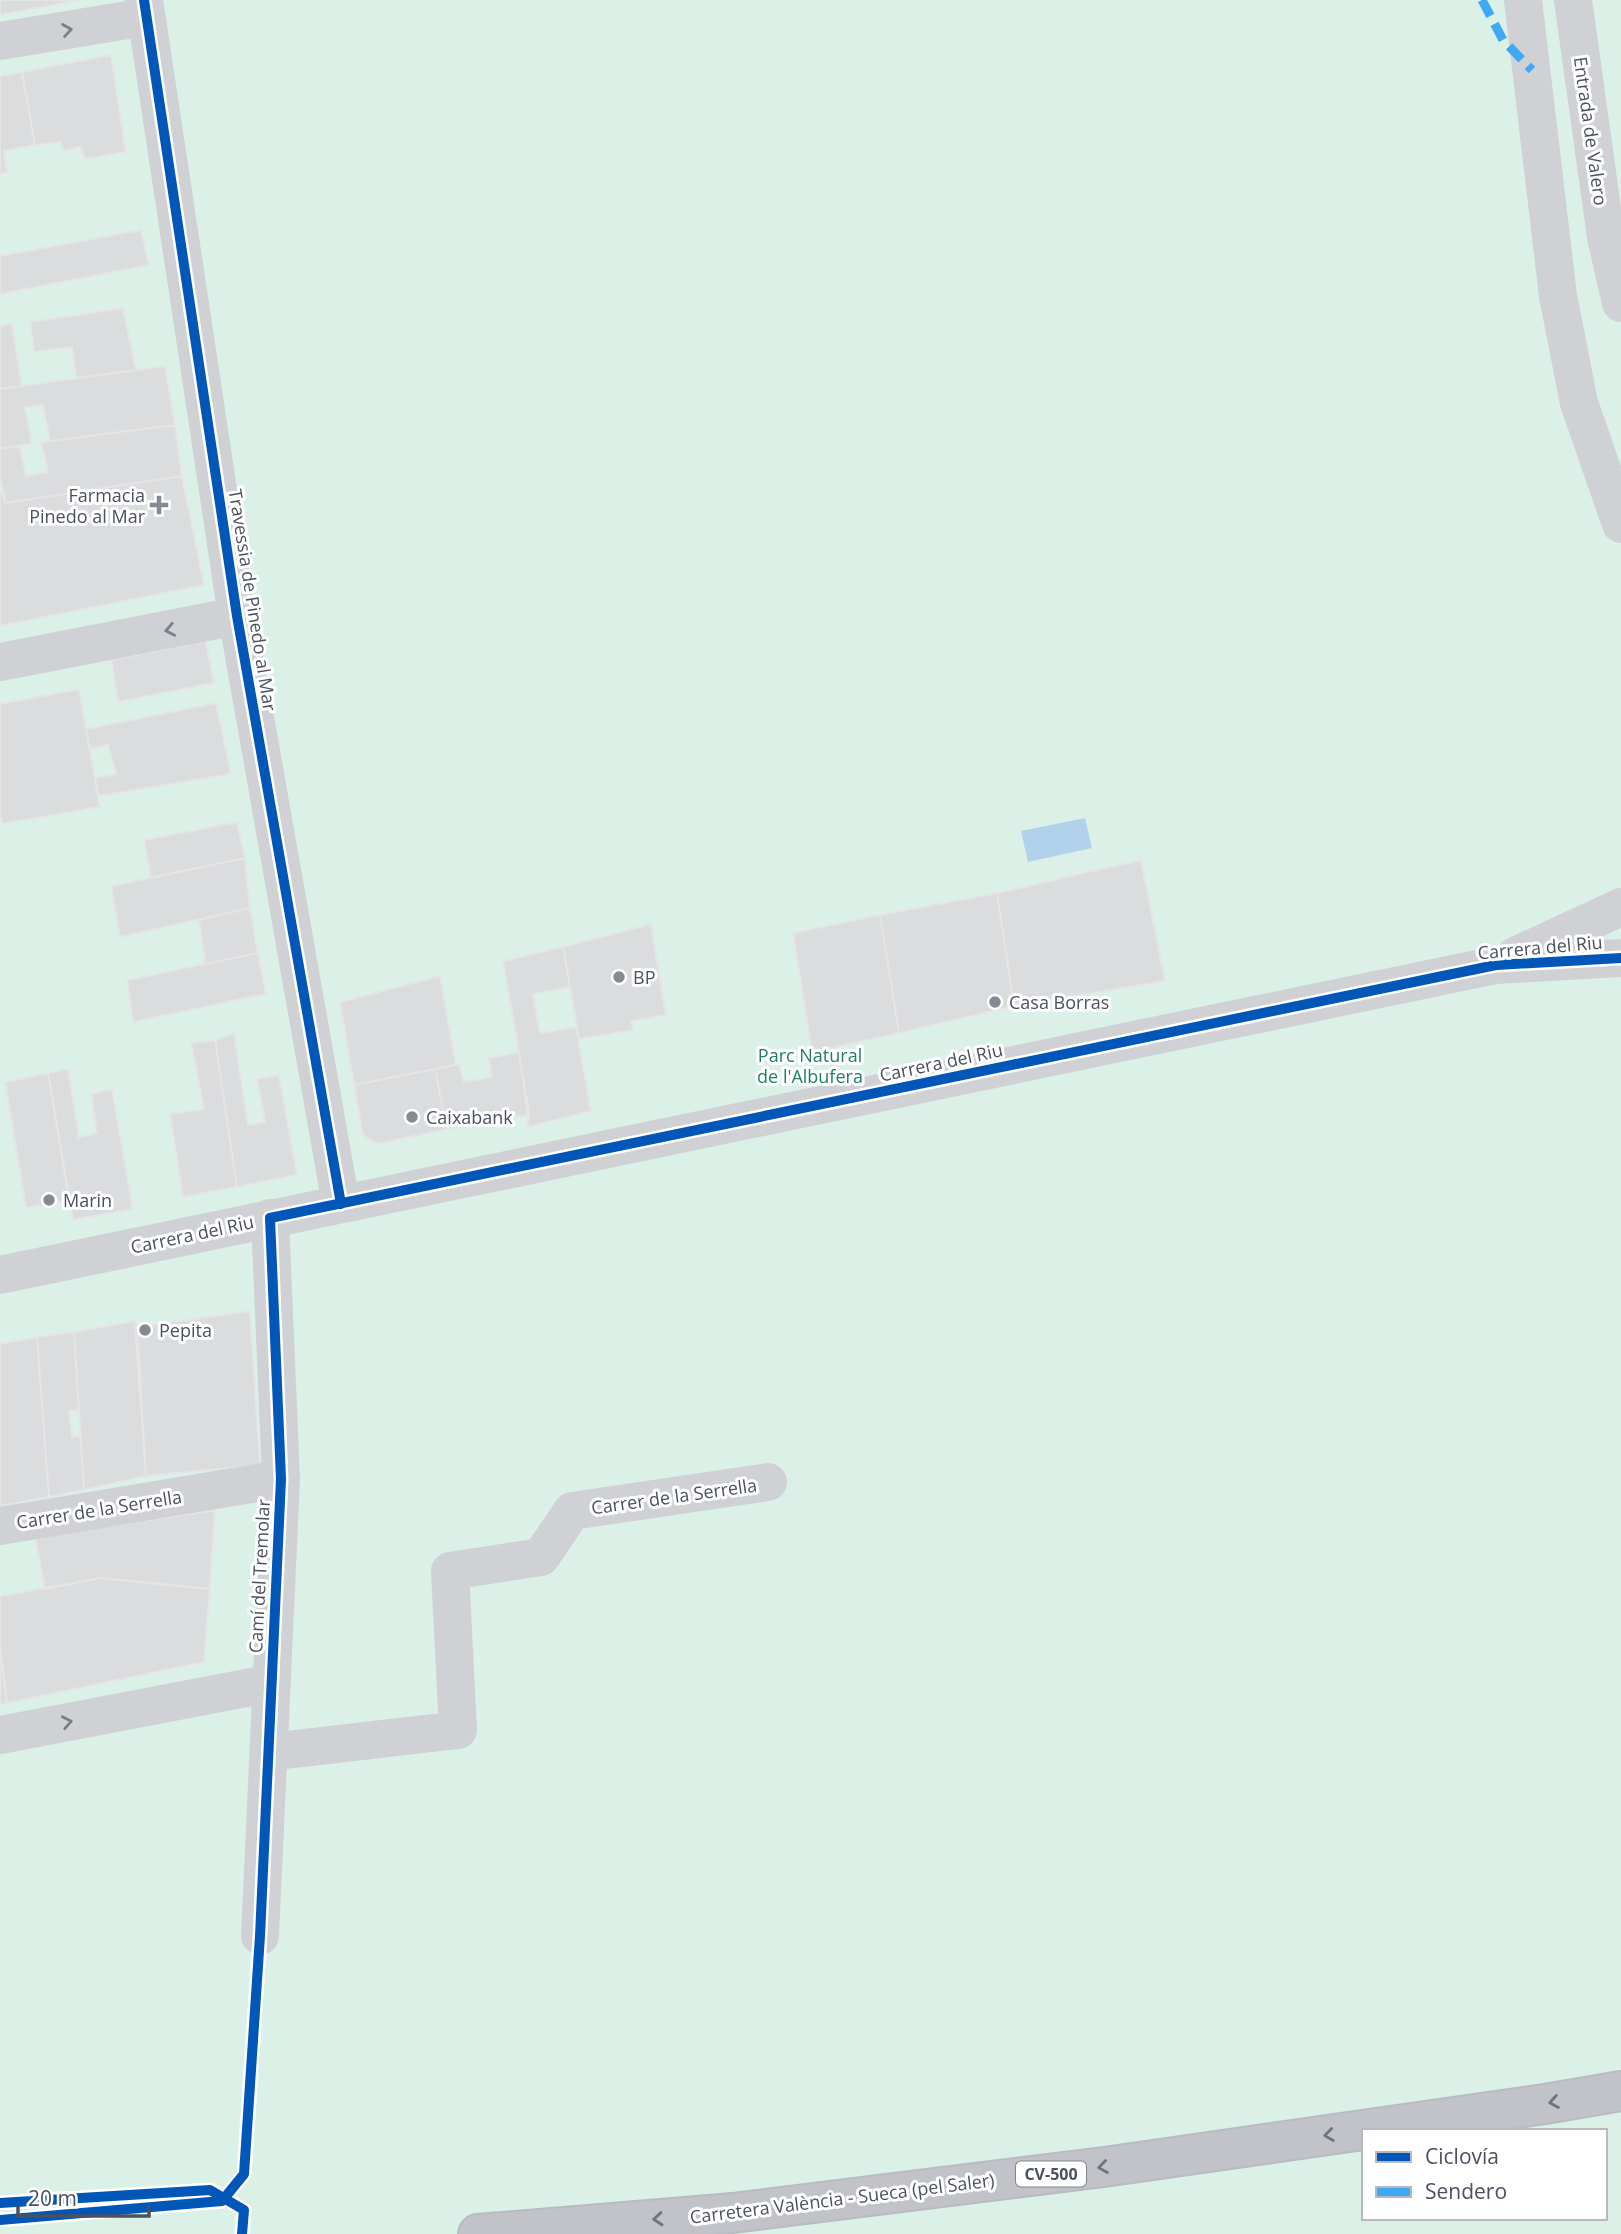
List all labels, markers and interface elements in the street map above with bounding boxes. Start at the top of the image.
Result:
one-way arrow [61,23,73,38]
street label: Entrada de Valero [1569,55,1613,207]
place label: Farmacia Pinedo al Mar [29,483,146,528]
street label: Travessia de Pinedo al Mar [224,487,283,713]
marker: Farmacia Pinedo al Mar [151,497,167,513]
one-way arrow [164,621,176,636]
street label: Carrera del Riu [1477,930,1603,964]
place label: BP [633,965,655,989]
marker: BP [611,969,627,985]
place label: Casa Borras [1009,990,1109,1014]
marker: Casa Borras [987,994,1003,1010]
street label: Carrera del Riu [877,1037,1005,1087]
park label: Parc Natural de l'Albufera [757,1043,863,1088]
place label: Caixabank [426,1105,513,1129]
marker: Caixabank [404,1109,420,1125]
place label: Marin [63,1188,112,1212]
marker: Marin [41,1192,57,1208]
street label: Carrera del Riu [128,1209,256,1259]
place label: Pepita [159,1318,212,1342]
marker: Pepita [137,1322,153,1338]
street label: Carrer de la Serrella [590,1472,758,1520]
street label: Carrer de la Serrella [15,1484,183,1534]
street label: Camí del Tremolar [243,1498,275,1654]
one-way arrow [61,1716,73,1731]
one-way arrow [1548,2094,1560,2109]
one-way arrow [1323,2127,1334,2142]
legend [1362,2129,1607,2220]
text: Ciclovía [1425,2142,1499,2170]
one-way arrow [1097,2159,1109,2174]
road number: CV-500 [1016,2162,1086,2186]
street label: Carretera València - Sueca (pel Saler) [688,2167,996,2229]
scale bar [18,2174,149,2218]
text: Sendero [1425,2177,1507,2205]
text: 20 m [28,2184,77,2212]
one-way arrow [653,2211,664,2226]

